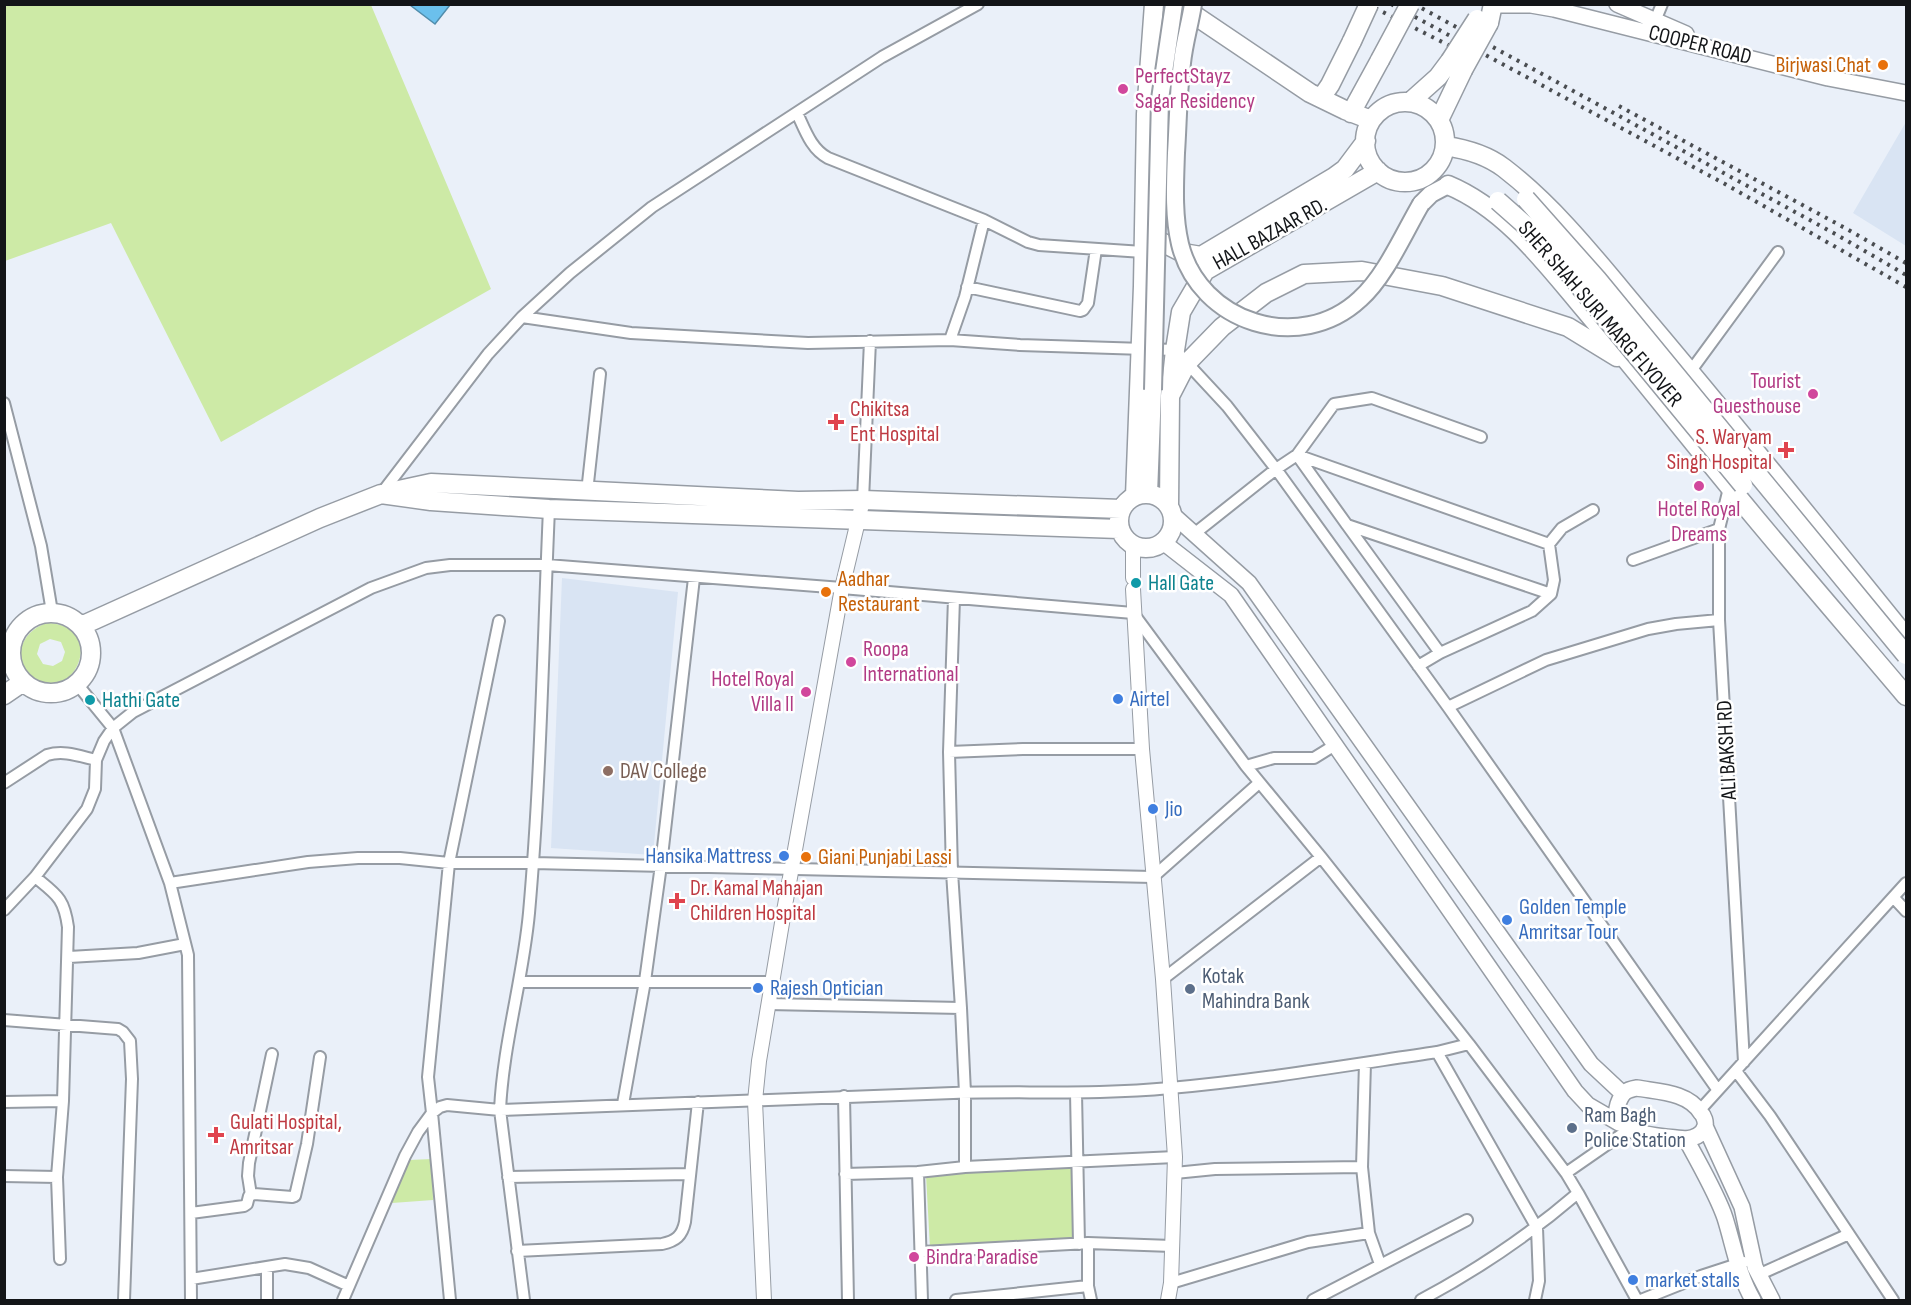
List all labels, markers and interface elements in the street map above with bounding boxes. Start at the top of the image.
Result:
street label: COOPER ROAD [1646,19,1754,71]
place label: Birjwasi Chat [1776,52,1871,79]
marker: Birjwasi Chat [1876,58,1890,72]
place label: PerfectStayz Sagar Residency [1135,63,1255,115]
marker: PerfectStayz Sagar Residency [1116,82,1130,96]
street label: HALL BAZAAR RD. [1208,192,1332,276]
street label: SHER SHAH SURI MARG FLYOVER [1512,216,1688,412]
place label: Tourist Guesthouse [1713,368,1801,420]
marker: Tourist Guesthouse [1806,387,1820,401]
place label: Chikitsa Ent Hospital [850,396,939,448]
marker: Chikitsa Ent Hospital [827,413,845,431]
place label: S. Waryam Singh Hospital [1667,424,1772,476]
marker: S. Waryam Singh Hospital [1777,441,1795,459]
marker: Hotel Royal Dreams [1692,479,1706,493]
place label: Hotel Royal Dreams [1658,496,1740,548]
place label: Aadhar Restaurant [837,566,920,618]
place label: Hall Gate [1148,570,1214,597]
marker: Hall Gate [1129,576,1143,590]
marker: Aadhar Restaurant [819,585,833,599]
place label: Roopa International [863,636,959,688]
marker: Roopa International [844,655,858,669]
place label: Hotel Royal Villa II [711,666,794,718]
marker: Hotel Royal Villa II [799,685,813,699]
place label: Airtel [1129,686,1170,713]
place label: Hathi Gate [102,687,180,714]
marker: Airtel [1111,692,1125,706]
marker: Hathi Gate [83,693,97,707]
street label: ALI BAKSH RD [1711,700,1743,801]
place label: DAV College [620,758,707,785]
marker: DAV College [601,764,615,778]
place label: Jio [1164,796,1183,823]
marker: Jio [1146,802,1160,816]
place label: Hansika Mattress [645,843,772,870]
place label: Giani Punjabi Lassi [818,844,952,871]
marker: Hansika Mattress [777,849,791,863]
marker: Giani Punjabi Lassi [799,850,813,864]
place label: Dr. Kamal Mahajan Children Hospital [690,875,823,927]
marker: Dr. Kamal Mahajan Children Hospital [668,892,686,910]
place label: Golden Temple Amritsar Tour [1518,894,1627,946]
marker: Golden Temple Amritsar Tour [1500,913,1514,927]
place label: Kotak Mahindra Bank [1202,963,1310,1015]
place label: Rajesh Optician [770,975,883,1002]
marker: Rajesh Optician [751,981,765,995]
marker: Kotak Mahindra Bank [1183,982,1197,996]
place label: Ram Bagh Police Station [1584,1102,1686,1154]
place label: Gulati Hospital, Amritsar [229,1109,342,1161]
marker: Ram Bagh Police Station [1565,1121,1579,1135]
marker: Gulati Hospital, Amritsar [207,1126,225,1144]
place label: Bindra Paradise [926,1244,1038,1271]
marker: Bindra Paradise [907,1250,921,1264]
place label: market stalls [1645,1267,1740,1294]
marker: market stalls [1626,1273,1640,1287]

